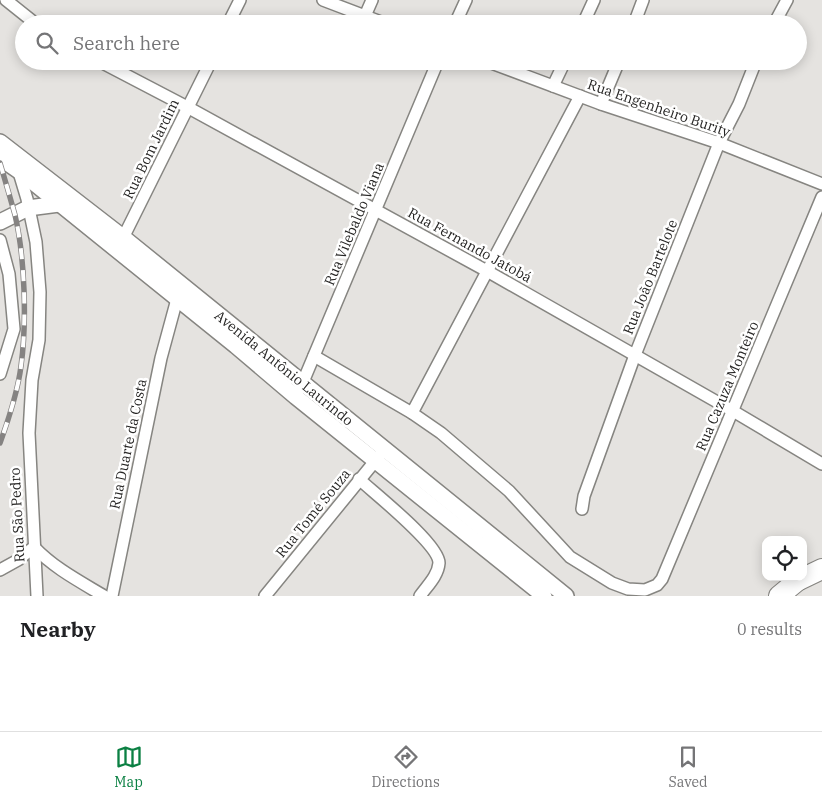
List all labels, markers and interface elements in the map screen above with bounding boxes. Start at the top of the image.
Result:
search box [15,15,807,70]
icon: search [33,29,61,57]
text: Search here [73,31,180,55]
street label: Rua Engenheiro Burity [585,75,733,141]
street label: Rua Bom Jardim [119,96,183,202]
street label: Rua Vilebaldo Viana [320,160,388,288]
street label: Rua Fernando Jatobá [405,203,535,287]
street label: Rua João Bartelote [619,217,681,337]
street label: Avenida Antônio Laurindo [211,306,357,430]
street label: Rua Cazuza Monteiro [692,318,763,454]
street label: Rua Duarte da Costa [105,377,151,511]
street label: Rua Tomé Souza [272,465,354,561]
street label: Rua São Pedro [6,467,28,563]
map controls [762,536,807,581]
button: locate [762,536,807,581]
text: Nearby [20,615,96,643]
text: 0 results [737,619,802,639]
tab: Map [114,743,143,791]
tab: Directions [371,743,440,791]
tab: Saved [668,743,708,791]

